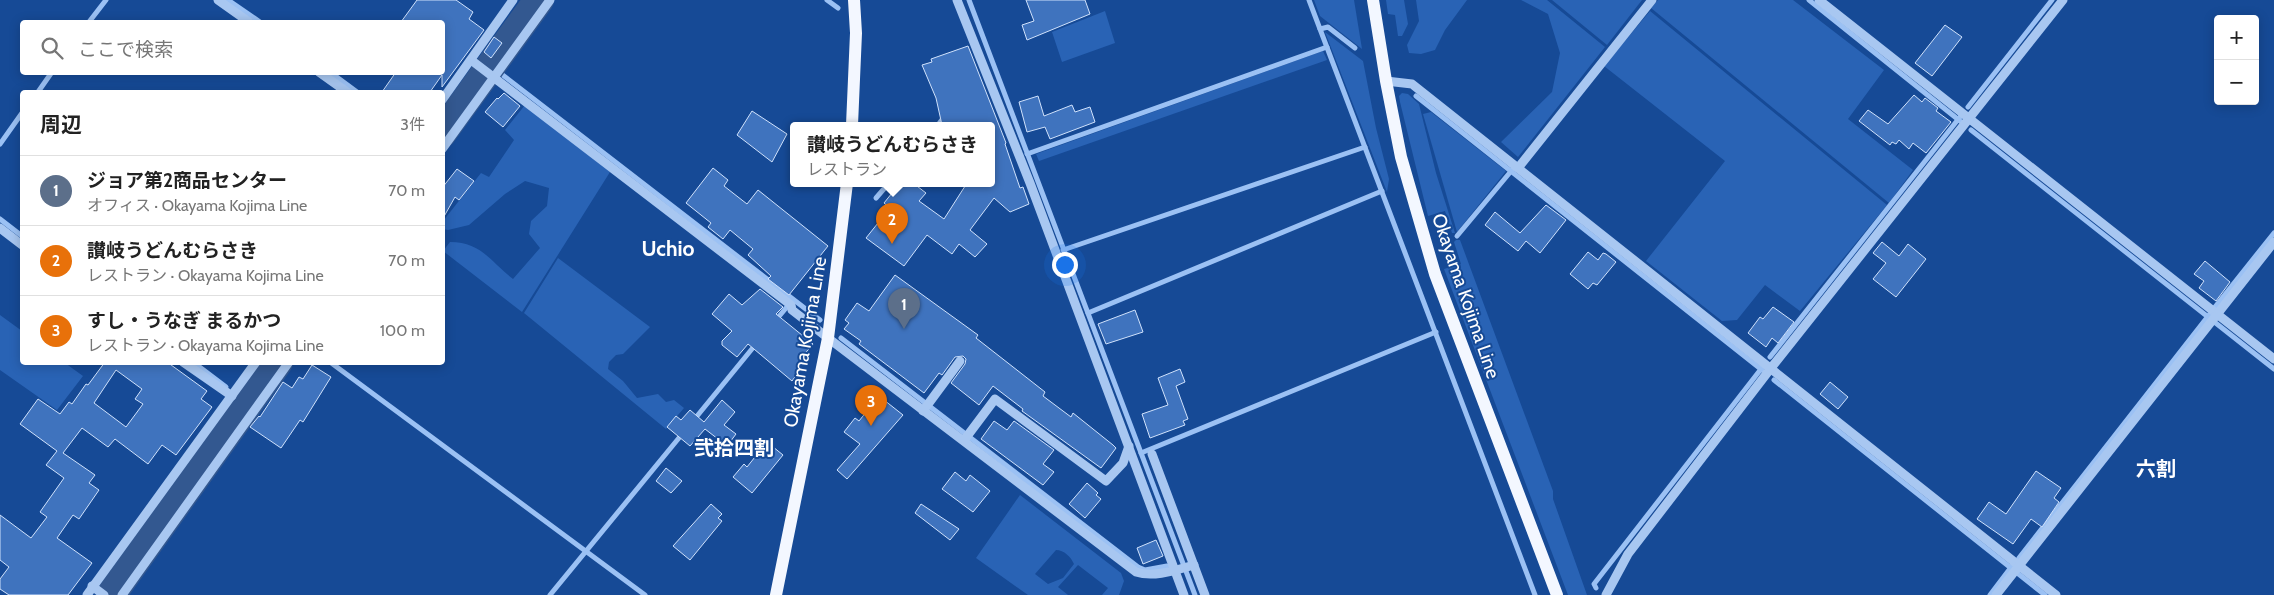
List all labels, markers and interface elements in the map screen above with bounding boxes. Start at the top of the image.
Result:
map controls [2214,15,2259,105]
button: + [2214,15,2259,60]
search box [20,20,445,75]
icon: search [38,34,66,62]
text: ここで検索 [78,38,173,61]
button: − [2214,60,2259,105]
text: 周辺 [40,112,82,137]
text: 3件 [400,115,425,134]
popup [790,122,995,187]
text: 讃岐うどんむらさき [807,133,978,156]
text: レストラン [807,160,887,179]
text: ジョア第2商品センター [87,169,287,192]
text: 1 [53,181,59,200]
text: 70 m [388,181,425,200]
text: オフィス · Okayama Kojima Line [87,196,307,215]
pin: 2 [876,203,908,244]
street label: Okayama Kojima Line [1427,211,1505,382]
district label: Uchio [642,236,694,261]
text: 讃岐うどんむらさき [87,239,258,262]
text: 2 [52,251,60,270]
text: 70 m [388,251,425,270]
your location [1052,252,1078,278]
street label: Okayama Kojima Line [779,255,831,429]
text: レストラン · Okayama Kojima Line [87,266,324,285]
pin: 1 [888,288,920,329]
text: すし・うなぎ まるかつ [87,309,281,332]
text: 3 [52,321,60,340]
text: 100 m [380,321,425,340]
text: レストラン · Okayama Kojima Line [87,336,324,355]
pin: 3 [855,385,887,426]
district label: 弐拾四割 [694,436,774,460]
district label: 六割 [2136,457,2176,481]

